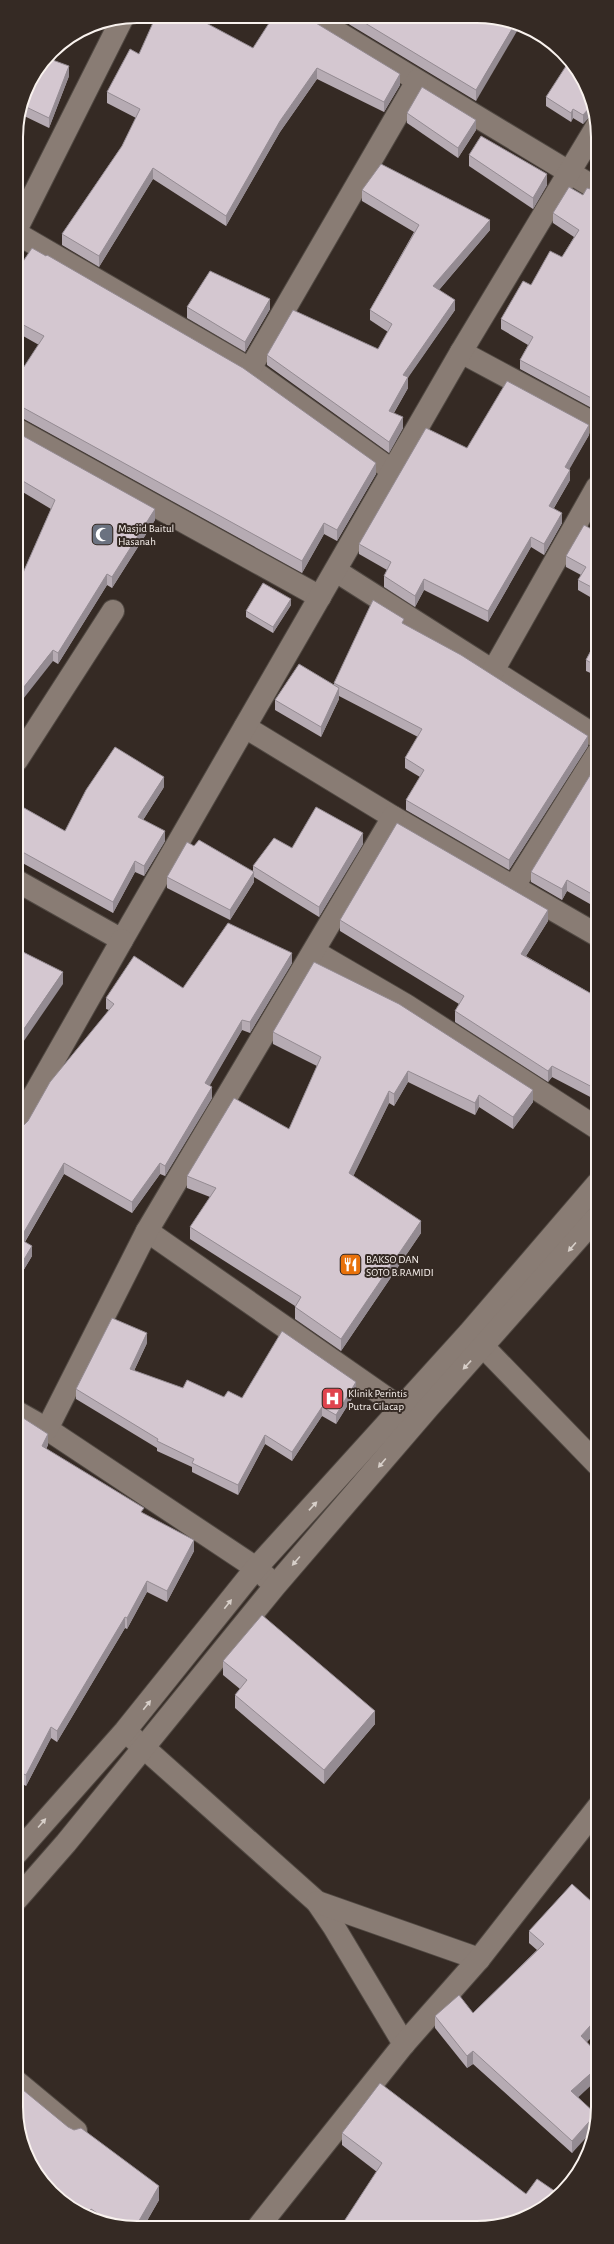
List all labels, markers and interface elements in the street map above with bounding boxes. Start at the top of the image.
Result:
mosque icon: Masjid Baitul Hasanah [90,521,116,547]
place label: Masjid Baitul Hasanah [118,523,174,547]
one-way arrow [567,1241,576,1252]
restaurant icon: BAKSO DAN SOTO B.RAMIDI [338,1252,364,1278]
place label: BAKSO DAN SOTO B.RAMIDI [366,1254,434,1278]
one-way arrow [462,1360,472,1370]
hospital icon: Klinik Perintis Putra Cilacap [320,1386,346,1412]
place label: Klinik Perintis Putra Cilacap [348,1388,407,1412]
one-way arrow [377,1458,386,1468]
one-way arrow [309,1501,318,1511]
one-way arrow [292,1556,301,1566]
one-way arrow [224,1599,232,1609]
one-way arrow [142,1700,151,1711]
one-way arrow [37,1818,46,1829]

